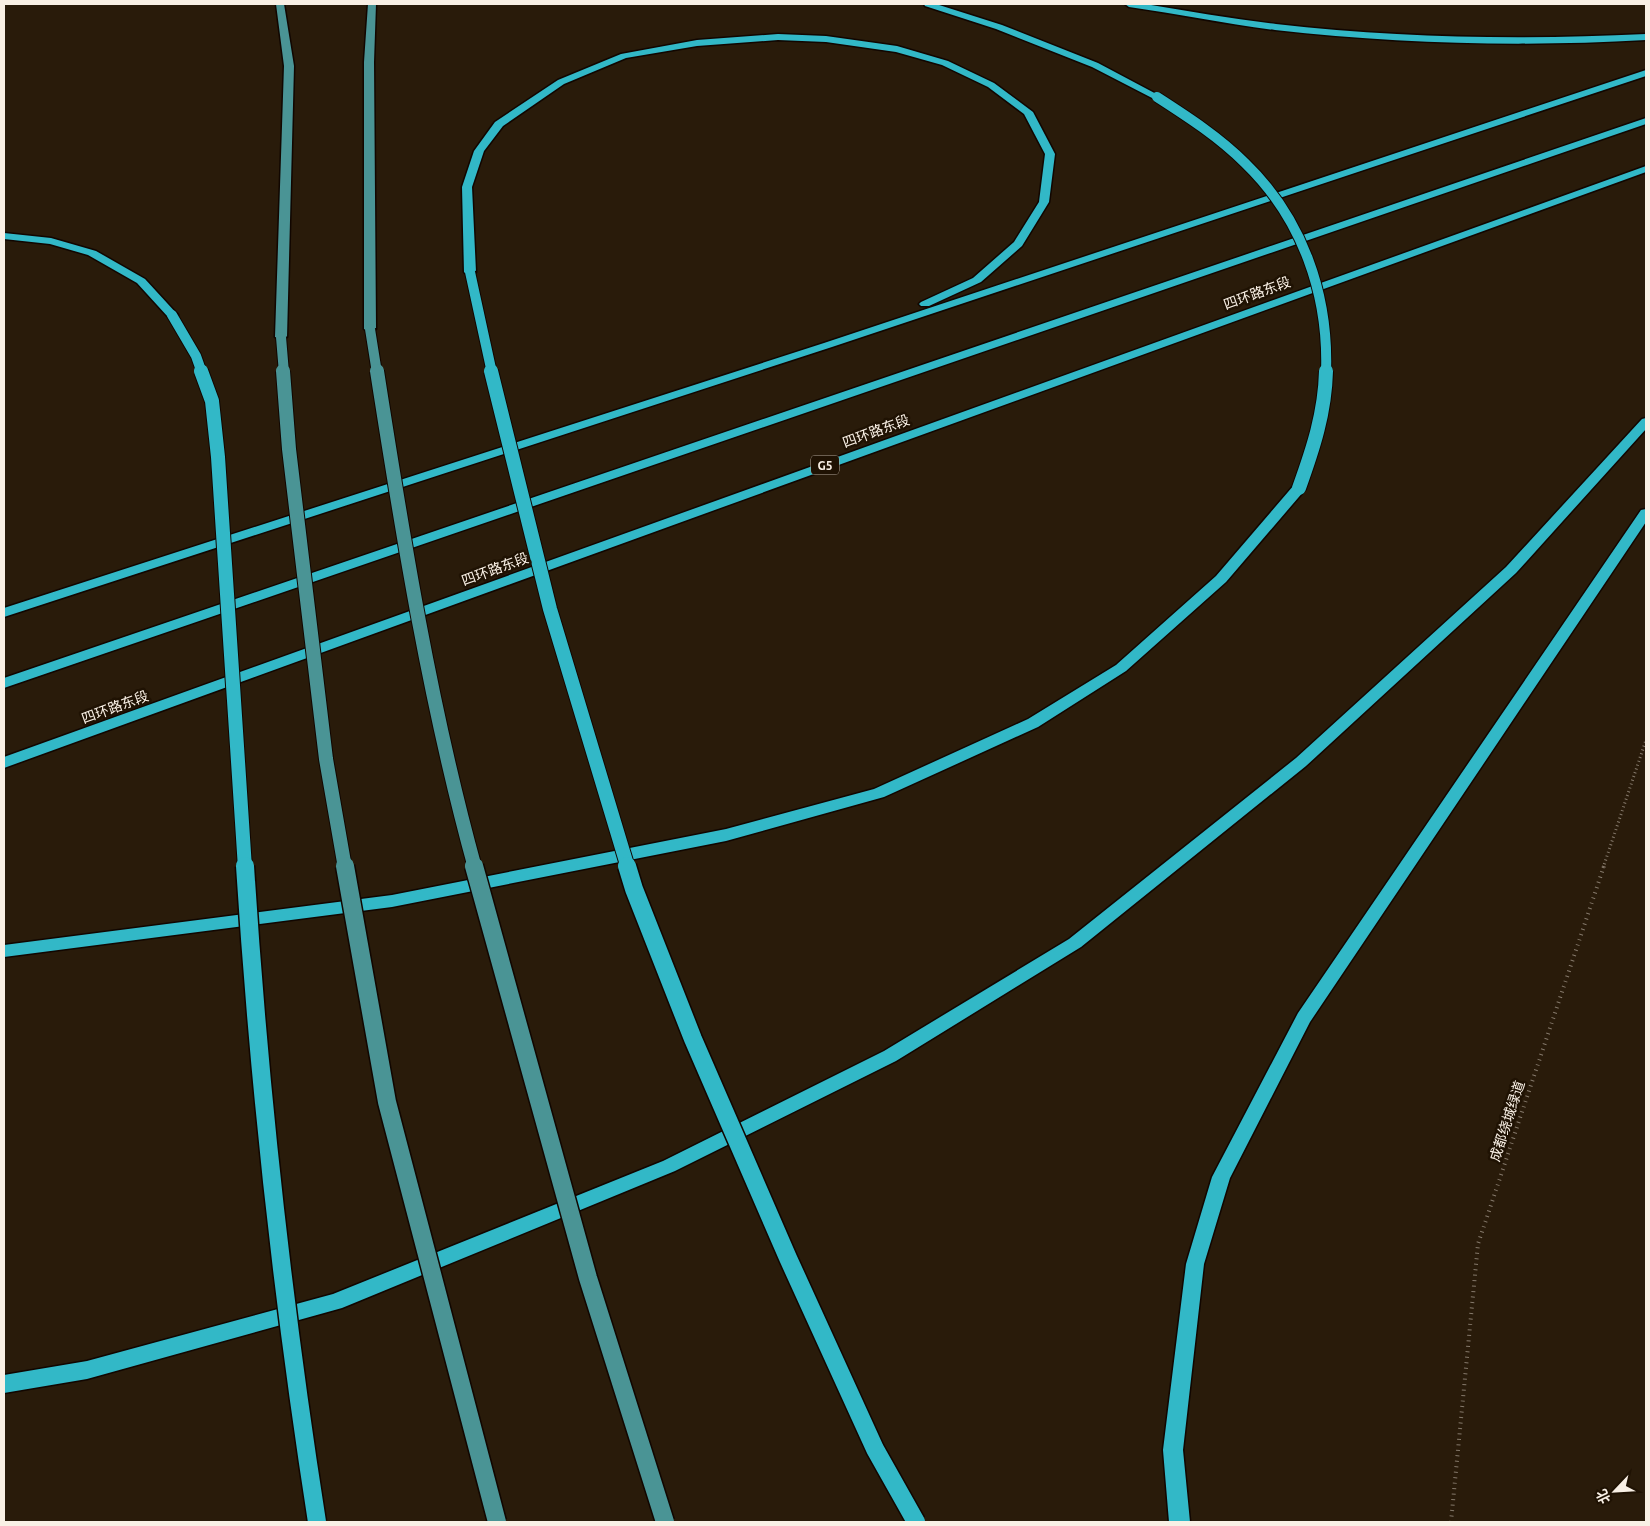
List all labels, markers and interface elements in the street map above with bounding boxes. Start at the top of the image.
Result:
street label: 四环路东段 [1221,274,1293,312]
street label: 四环路东段 [840,412,912,450]
road number: G5 [811,456,839,474]
street label: 四环路东段 [459,550,531,588]
street label: 四环路东段 [79,688,151,726]
street label: 成都绕城绿道 [1486,1079,1528,1163]
north arrow [1590,1466,1640,1516]
text: 北 [1593,1487,1613,1506]

